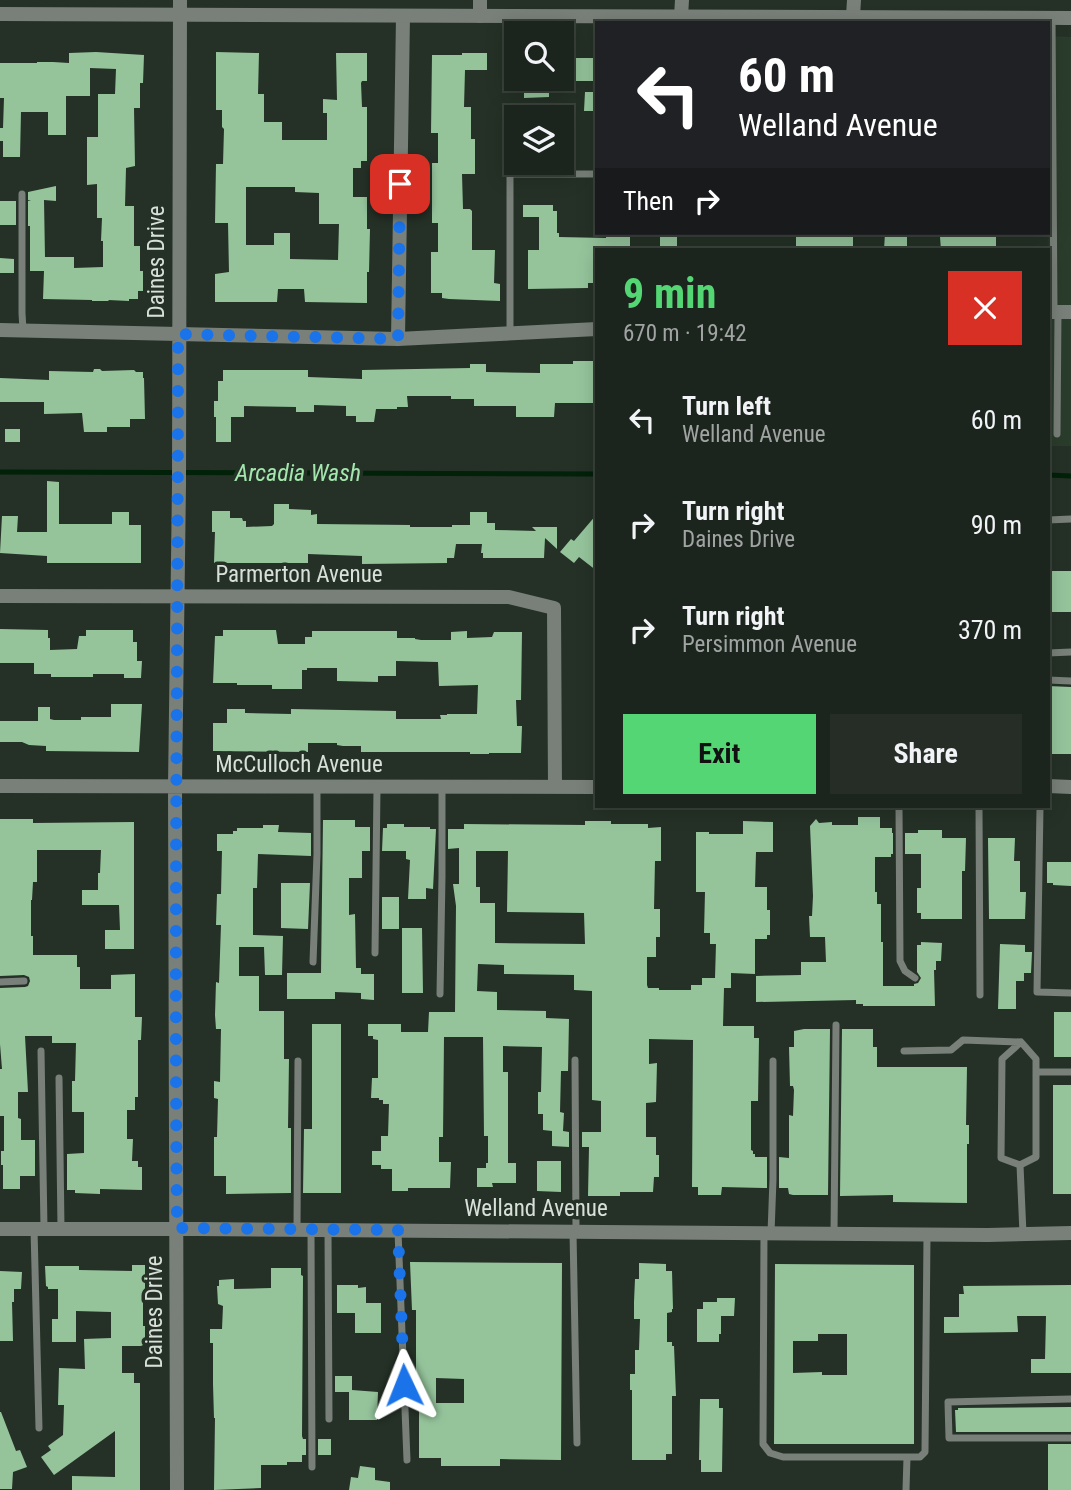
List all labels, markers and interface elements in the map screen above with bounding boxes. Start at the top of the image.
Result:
map controls [504,21,574,175]
button: search [504,21,574,91]
text: 60 m [738,47,835,104]
icon: left [623,49,714,140]
button: layers [504,105,574,175]
text: Welland Avenue [738,106,938,144]
pin [370,154,430,214]
icon: arrive [381,165,419,203]
icon: right [688,182,726,220]
text: Then [623,186,674,216]
street label: Daines Drive [143,205,170,319]
text: 9 min [623,269,716,318]
button: close [948,271,1022,345]
text: 670 m · 19:42 [623,320,747,347]
text: Turn left [682,391,771,421]
icon: left [623,401,661,439]
text: 60 m [971,405,1022,435]
text: Welland Avenue [682,421,826,448]
water label: Arcadia Wash [234,459,361,487]
text: Turn right [682,496,784,526]
icon: right [623,506,661,544]
text: 90 m [971,510,1022,540]
text: Daines Drive [682,526,795,553]
street label: Parmerton Avenue [215,561,383,588]
text: Turn right [682,601,784,631]
icon: right [623,611,661,649]
text: 370 m [958,615,1022,645]
text: Persimmon Avenue [682,631,857,658]
button: Exit [623,714,816,794]
button: Share [830,714,1022,794]
street label: McCulloch Avenue [215,751,383,778]
street label: Welland Avenue [464,1195,608,1222]
street label: Daines Drive [141,1255,168,1369]
position arrow [367,1348,441,1422]

